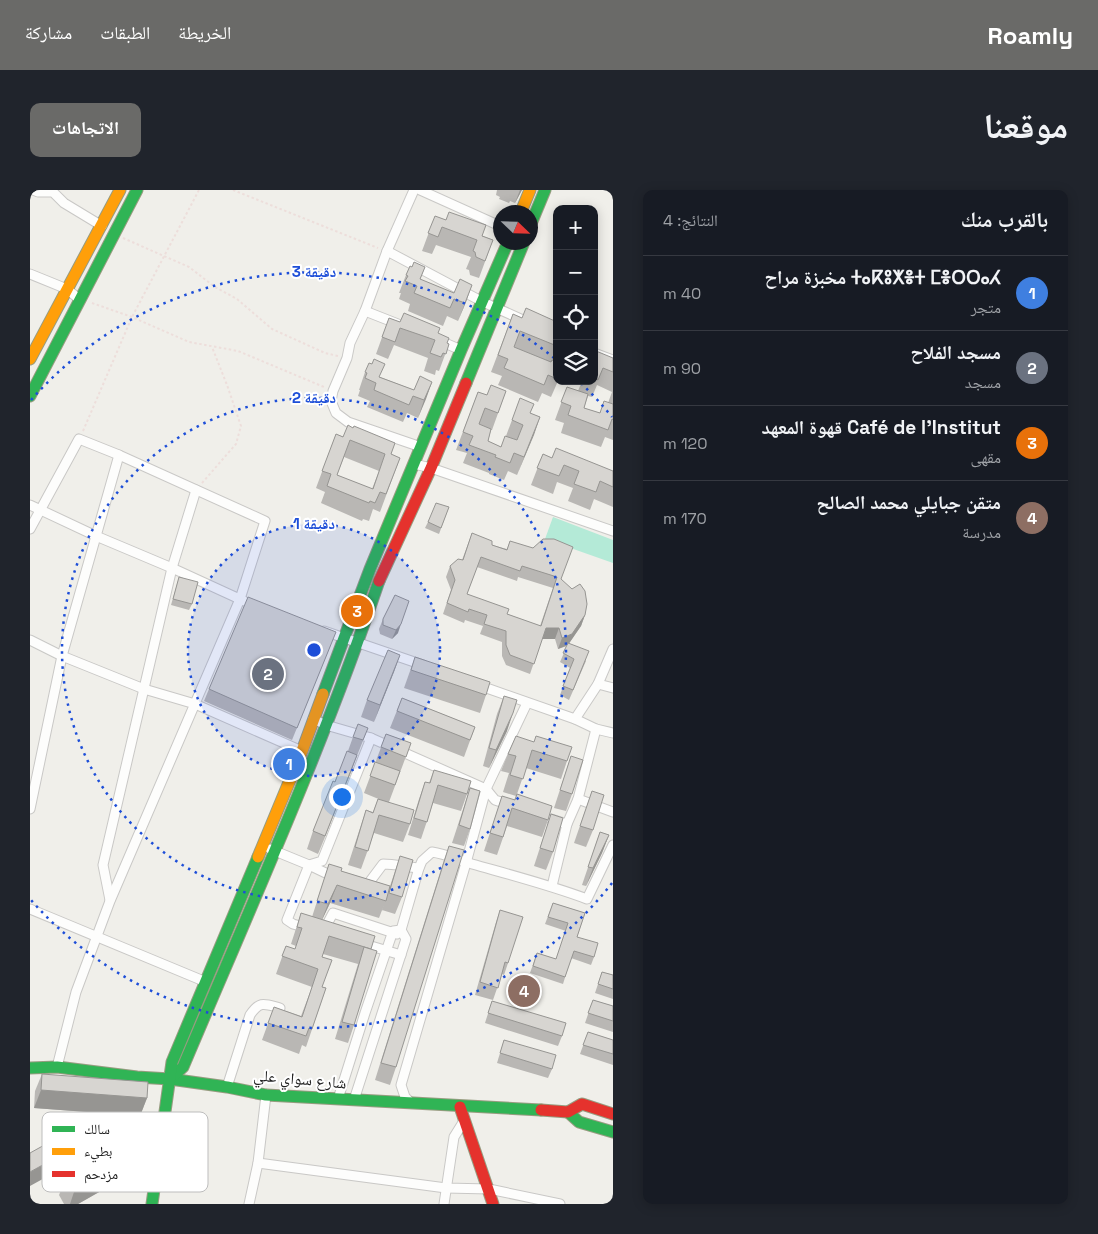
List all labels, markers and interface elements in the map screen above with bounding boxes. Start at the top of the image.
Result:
text: Roamly [988,20,1073,51]
text: مشاركة [25,21,72,44]
text: الطبقات [100,21,150,44]
text: الخريطة [178,21,231,44]
button: الاتجاهات [30,103,141,157]
text: موقعنا [983,104,1068,148]
north arrow [493,205,538,250]
map controls [553,205,598,385]
button: + [553,205,598,250]
text: بالقرب منك [961,206,1048,233]
text: النتائج: 4 [663,210,718,231]
button: − [553,250,598,295]
text: 3 دقيقة [292,262,336,281]
text: ⵜⴰⴽⵓⵅⴻⵜ ⵎⴻⵔⵔⴰⵃ مخبزة مراح [765,265,1001,290]
text: 40 m [663,283,701,304]
text: 1 [1028,283,1036,304]
button: locate [553,295,598,340]
text: متجر [971,297,1001,318]
button: layers [553,340,598,385]
text: مسجد الفلاح [910,340,1001,365]
text: 90 m [663,358,701,379]
text: 2 [1027,358,1037,379]
text: مسجد [965,372,1001,393]
text: 2 دقيقة [292,388,336,407]
text: Café de l'Institut قهوة المعهد [762,415,1001,440]
text: 120 m [663,433,707,454]
text: 3 [1027,433,1037,454]
text: مقهى [970,447,1001,468]
text: متقن جبايلي محمد الصالح [816,490,1001,515]
text: 170 m [663,508,707,529]
text: 4 [1027,508,1037,529]
text: 1 دقيقة [293,514,335,533]
text: مدرسة [962,522,1001,543]
pin: 3 [341,592,373,630]
centre of rings [305,641,323,659]
pin: 2 [252,655,284,693]
pin: 1 [273,745,305,783]
your location [329,784,355,810]
pin: 4 [508,972,540,1010]
street label: شارع سواي علي [252,1064,347,1096]
legend [42,1112,208,1192]
text: سالك [84,1120,110,1138]
text: بطيء [84,1142,113,1163]
text: مزدحم [84,1165,118,1184]

